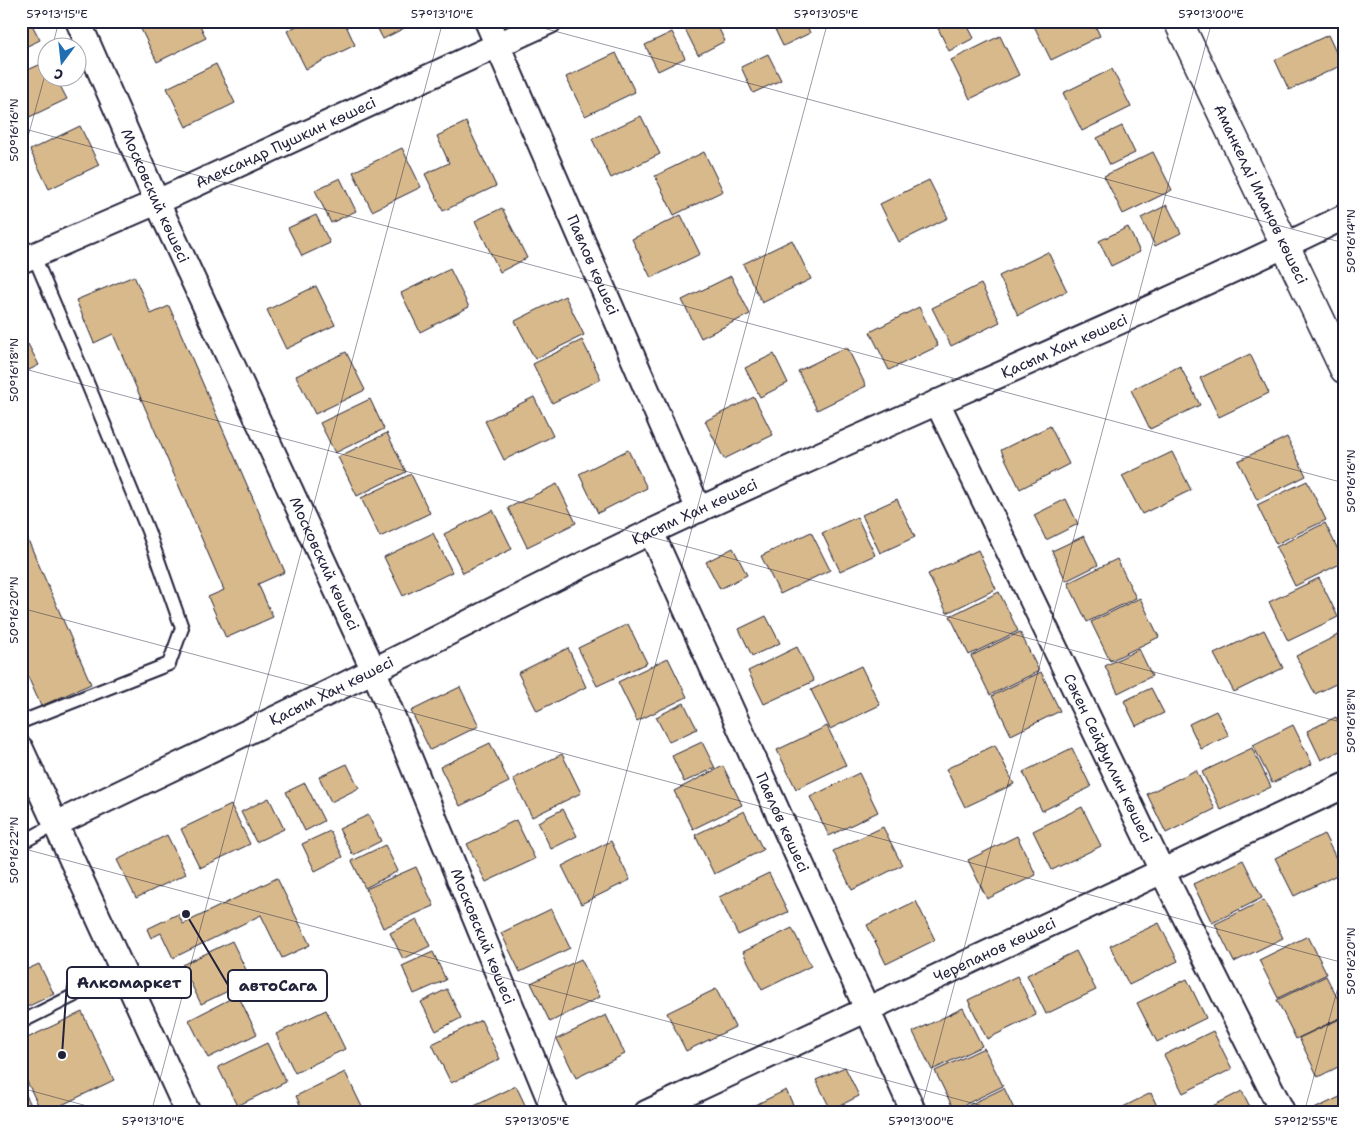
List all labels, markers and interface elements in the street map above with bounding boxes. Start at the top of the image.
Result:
text: 57°13'15"E [26,6,88,22]
text: 57°13'10"E [411,6,473,22]
text: 57°13'05"E [794,6,858,22]
text: 57°13'00"E [1178,6,1244,22]
north arrow [38,38,88,88]
text: С [52,65,65,84]
street label: Александр Пушкин көшесі [192,92,379,193]
text: 50°16'16"N [6,98,22,162]
street label: Аманкелді Иманов көшесі [1209,101,1312,287]
street label: Московский көшесі [116,125,194,266]
text: 50°16'14"N [1343,209,1359,273]
street label: Павлов көшесі [562,212,623,318]
street label: Қасым Хан көшесі [998,309,1131,383]
text: 50°16'18"N [6,338,22,402]
text: 50°16'16"N [1343,449,1359,513]
street label: Қасым Хан көшесі [629,474,761,549]
street label: Московский көшесі [285,494,364,634]
text: 50°16'20"N [6,576,22,644]
street label: Қасым Хан көшесі [266,652,397,730]
street label: Сәкен Сейфуллин көшесі [1059,670,1157,846]
text: 50°16'18"N [1343,689,1359,753]
street label: Павлов көшесі [751,770,814,876]
text: 50°16'22"N [6,817,22,883]
street label: Московский көшесі [446,865,519,1007]
street label: Черепанов көшесі [930,913,1059,987]
text: 50°16'20"N [1343,927,1359,995]
callout: Алкомаркет [67,967,191,998]
callout: автоСага [228,970,327,1001]
text: Алкомаркет [77,972,182,993]
text: автоСага [239,975,317,996]
text: 57°13'10"E [122,1113,184,1129]
text: 57°13'05"E [505,1113,569,1129]
text: 57°13'00"E [888,1113,954,1129]
text: 57°12'55"E [1274,1113,1338,1129]

